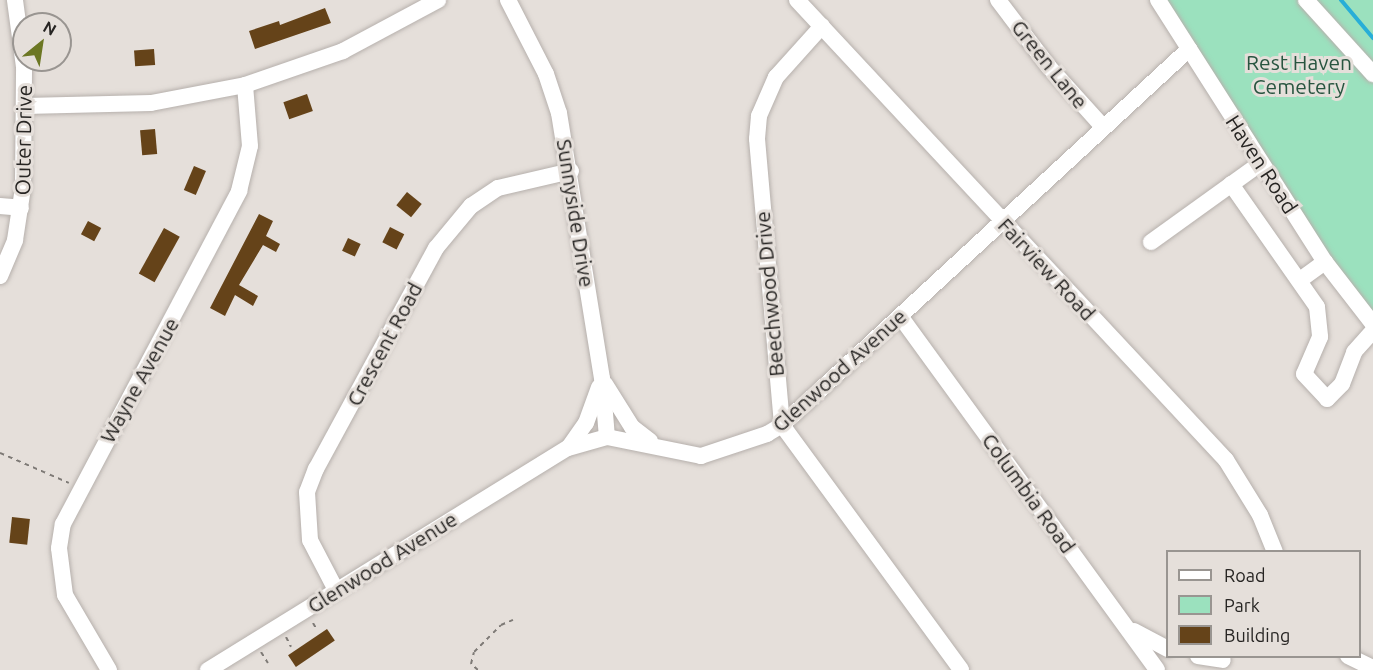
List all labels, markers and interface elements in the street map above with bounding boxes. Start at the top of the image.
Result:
north arrow [12,12,72,72]
street label: Green Lane [1007,15,1093,113]
text: N [40,17,60,39]
park label: Rest Haven Cemetery [1246,49,1352,99]
street label: Outer Drive [9,85,37,195]
street label: Haven Road [1221,110,1303,218]
street label: Sunnyside Drive [552,137,600,289]
street label: Beechwood Drive [749,210,789,378]
street label: Fairview Road [993,212,1101,326]
street label: Crescent Road [341,278,427,410]
street label: Glenwood Avenue [767,303,911,437]
street label: Wayne Avenue [94,313,184,447]
street label: Columbia Road [977,428,1081,558]
street label: Glenwood Avenue [303,506,461,618]
legend [1166,550,1361,658]
text: Road [1224,565,1266,585]
text: Park [1224,595,1260,615]
text: Building [1224,625,1290,645]

